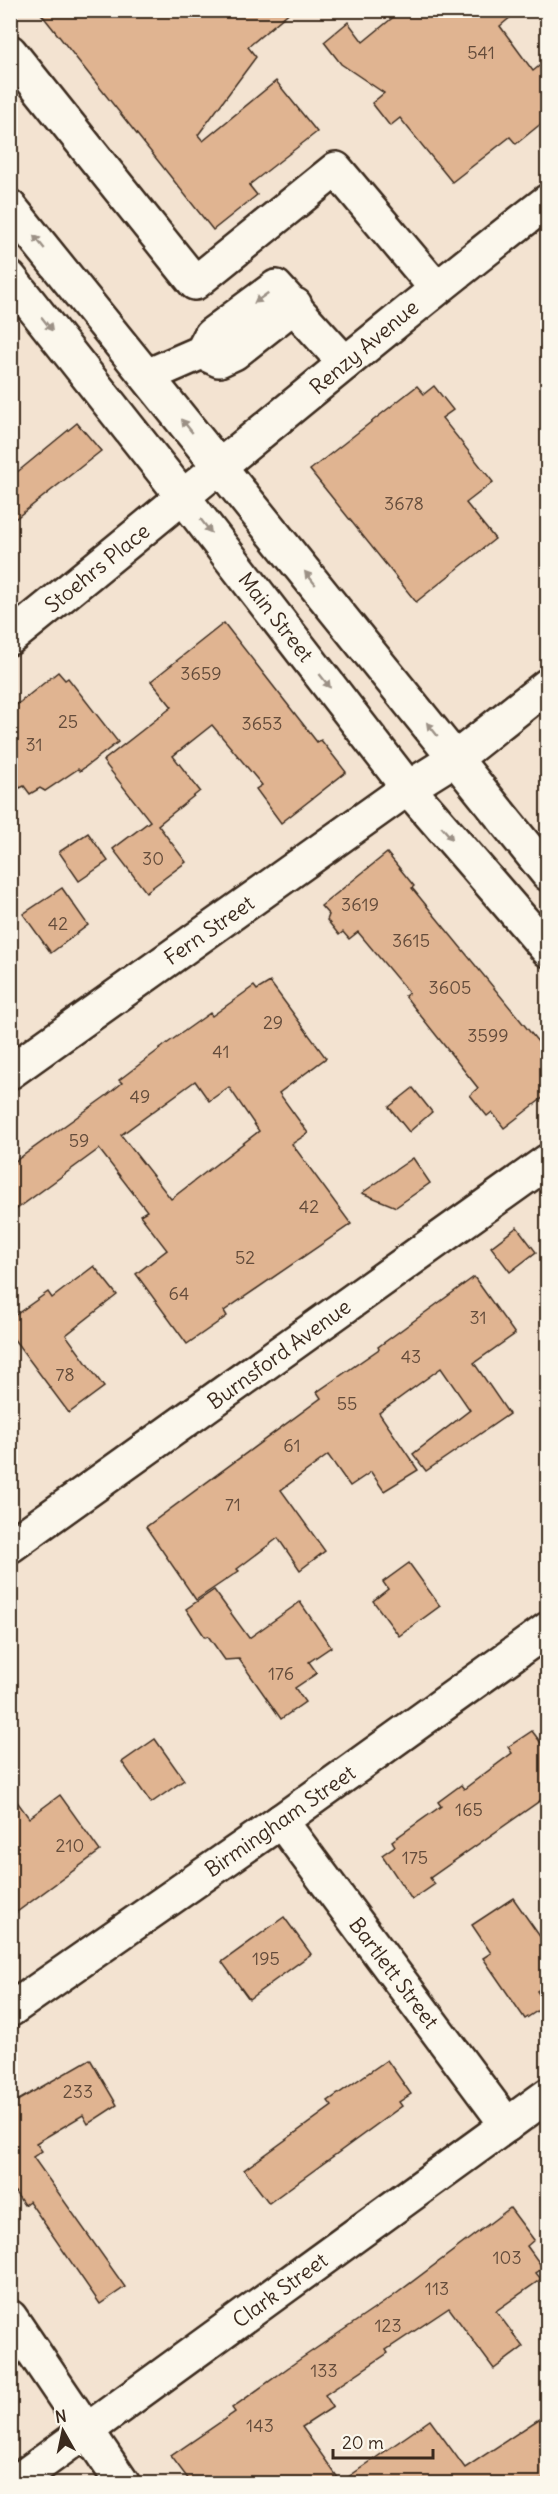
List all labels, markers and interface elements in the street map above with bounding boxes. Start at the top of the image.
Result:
house number: 541 [467,41,495,64]
one-way arrow [33,234,45,249]
one-way arrow [254,292,270,304]
street label: Renzy Avenue [304,294,424,400]
one-way arrow [40,316,52,331]
one-way arrow [181,418,194,434]
house number: 3678 [384,492,424,515]
street label: Stoehrs Place [39,517,155,619]
one-way arrow [200,519,212,534]
street label: Main Street [232,567,320,667]
one-way arrow [303,570,316,586]
house number: 3659 [180,662,222,685]
one-way arrow [319,673,331,688]
house number: 25 [58,710,78,733]
house number: 3653 [241,712,283,735]
one-way arrow [427,722,439,737]
house number: 31 [25,733,43,756]
one-way arrow [440,825,453,840]
house number: 30 [142,847,164,870]
street label: Fern Street [159,889,259,971]
house number: 3619 [341,893,379,916]
house number: 42 [48,912,68,935]
house number: 3615 [392,929,430,952]
house number: 3605 [429,976,471,999]
house number: 29 [263,1011,283,1034]
house number: 3599 [467,1024,509,1047]
house number: 41 [212,1040,230,1063]
house number: 49 [130,1085,150,1108]
house number: 59 [69,1129,89,1152]
house number: 42 [299,1195,319,1218]
house number: 52 [235,1246,255,1269]
house number: 64 [169,1282,189,1305]
street label: Burnsford Avenue [202,1293,356,1415]
house number: 31 [469,1306,487,1329]
house number: 43 [401,1345,421,1368]
house number: 78 [55,1363,75,1386]
house number: 55 [337,1392,357,1415]
house number: 61 [283,1434,301,1457]
house number: 71 [225,1493,241,1516]
house number: 176 [268,1662,294,1685]
street label: Birmingham Street [200,1759,360,1883]
house number: 165 [455,1798,483,1821]
house number: 210 [56,1834,84,1857]
house number: 175 [402,1846,428,1869]
street label: Bartlett Street [343,1912,445,2034]
house number: 195 [252,1947,280,1970]
house number: 233 [63,2080,93,2103]
house number: 103 [492,2246,522,2269]
street label: Clark Street [227,2247,333,2333]
house number: 113 [425,2277,449,2300]
house number: 123 [374,2314,402,2337]
house number: 133 [310,2359,338,2382]
north arrow [33,2401,93,2461]
text: N [54,2405,68,2427]
house number: 143 [246,2414,274,2437]
scale bar [333,2422,434,2460]
text: 20 m [342,2431,384,2454]

